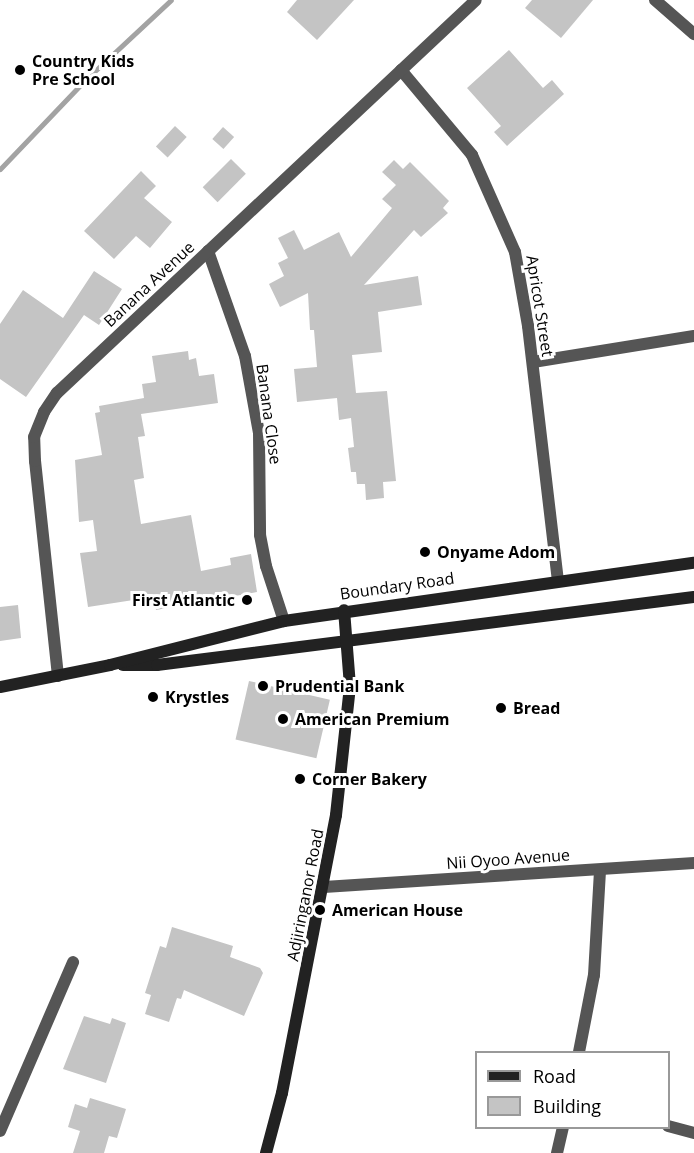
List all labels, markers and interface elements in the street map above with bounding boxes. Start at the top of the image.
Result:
place label: Country Kids Pre School [32,51,134,89]
marker: Country Kids Pre School [13,63,27,77]
street label: Banana Avenue [100,237,198,331]
street label: Apricot Street [523,254,557,358]
street label: Banana Close [252,363,286,465]
place label: Onyame Adom [437,542,555,562]
marker: Onyame Adom [418,545,432,559]
street label: Boundary Road [339,568,455,604]
place label: First Atlantic [132,590,235,610]
marker: First Atlantic [240,593,254,607]
place label: Prudential Bank [275,676,404,696]
marker: Prudential Bank [256,679,270,693]
place label: Krystles [165,687,229,707]
marker: Krystles [146,690,160,704]
place label: Bread [513,698,560,718]
marker: Bread [494,701,508,715]
place label: American Premium [295,709,449,729]
marker: American Premium [276,712,290,726]
place label: Corner Bakery [312,769,427,789]
marker: Corner Bakery [293,772,307,786]
street label: Adjiringanor Road [283,827,327,963]
street label: Nii Oyoo Avenue [446,845,570,873]
place label: American House [332,900,463,920]
marker: American House [313,903,327,917]
legend [475,1051,670,1129]
text: Road [533,1064,576,1088]
text: Building [533,1094,601,1118]

